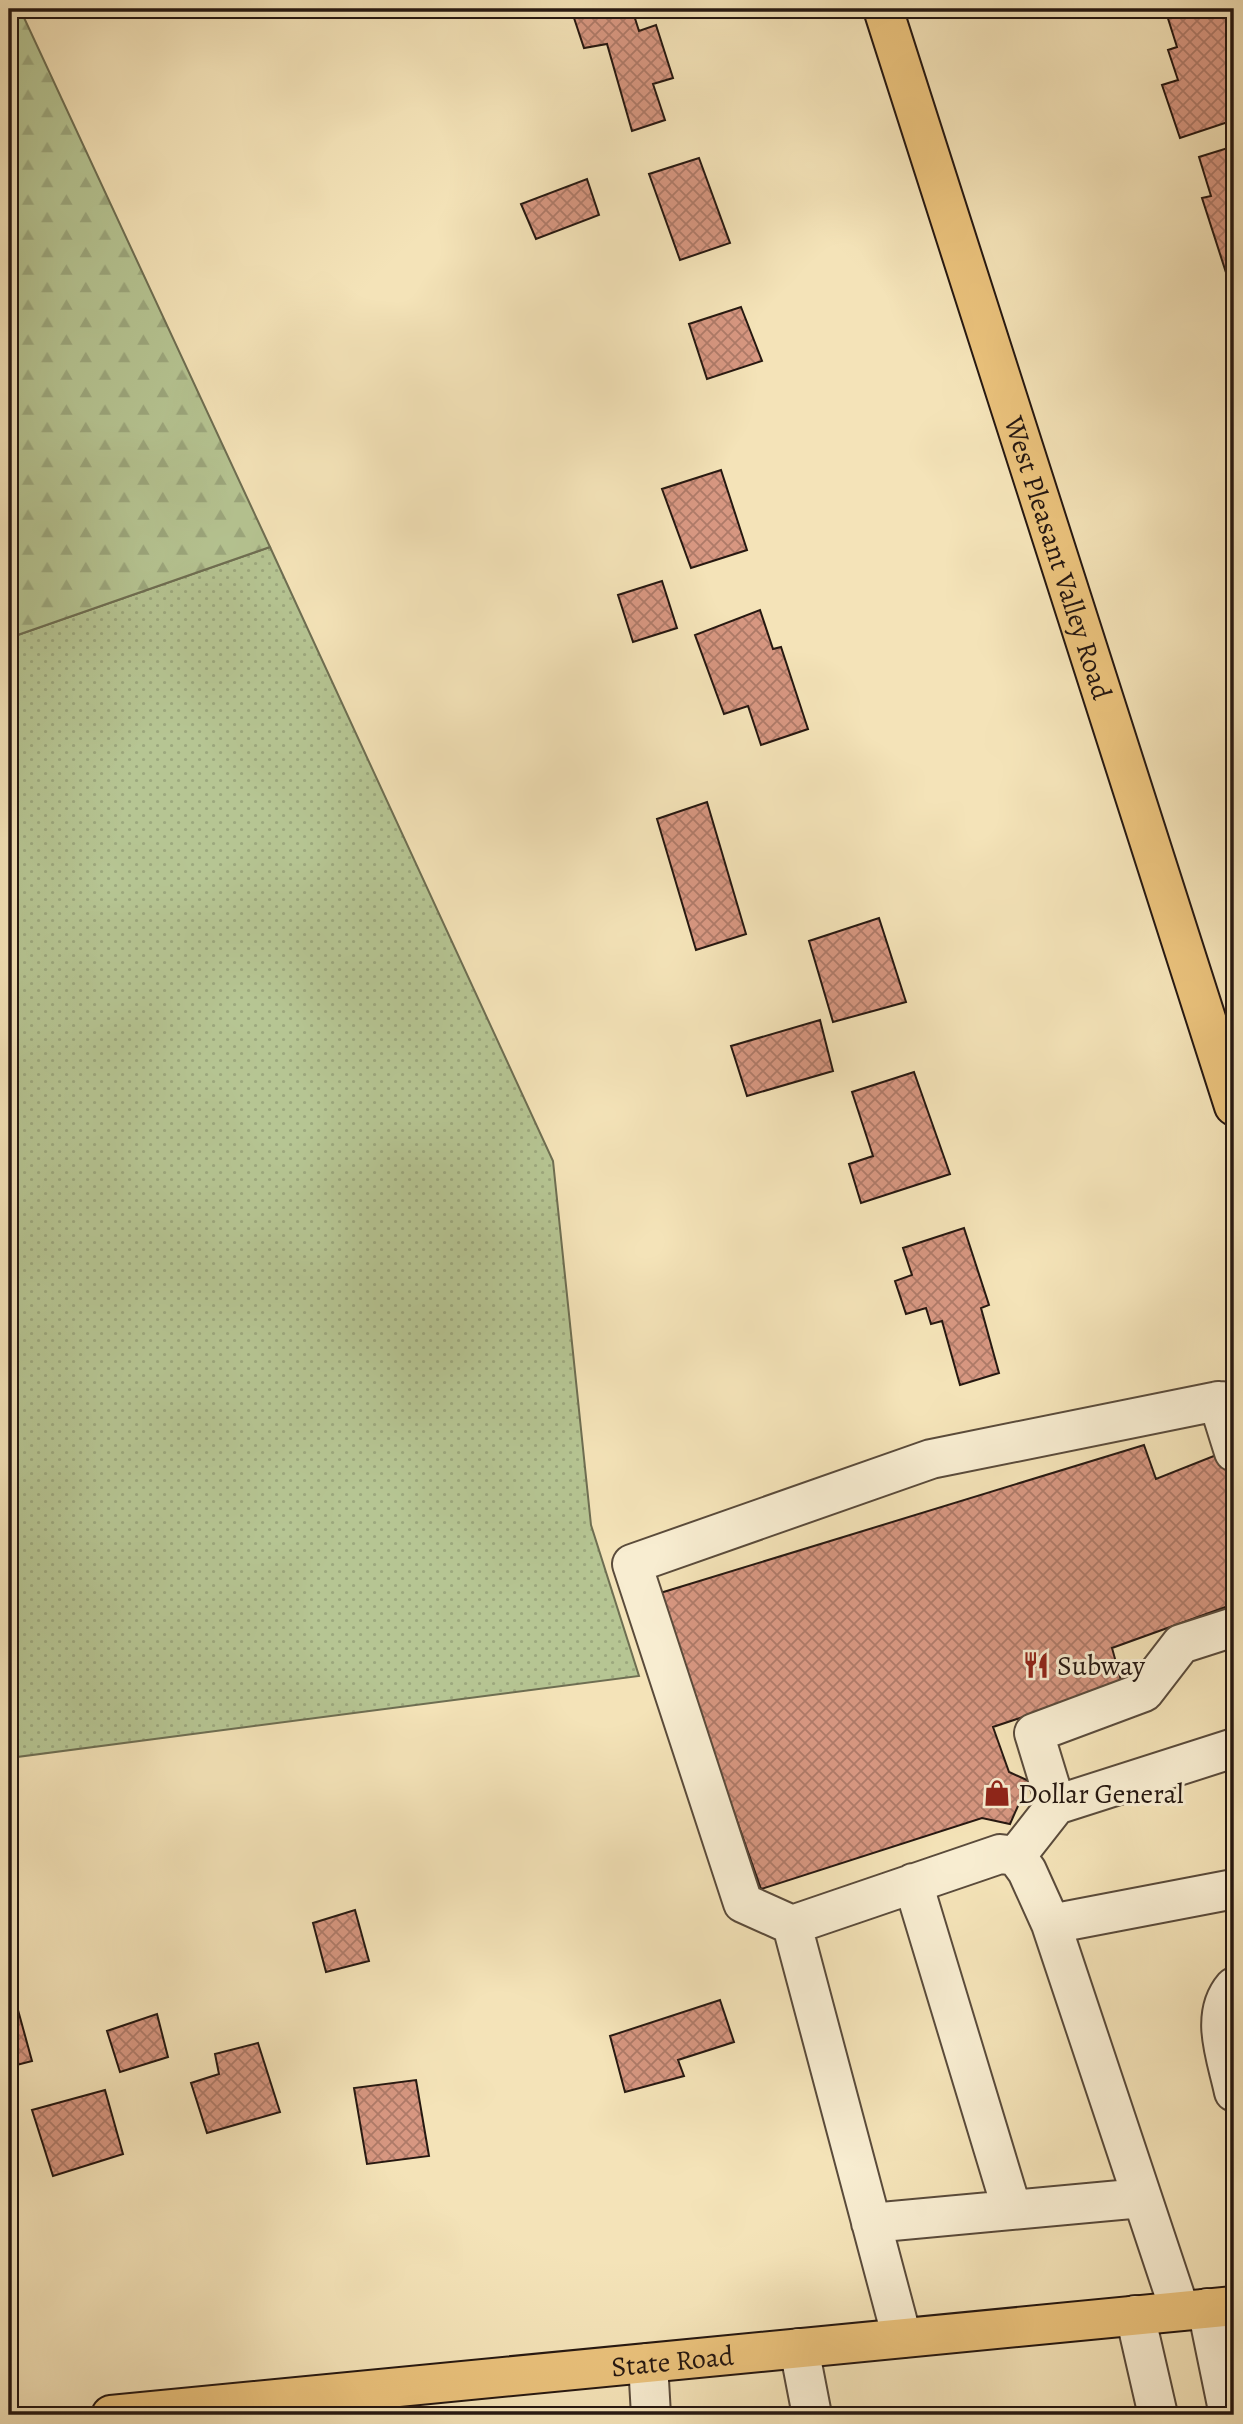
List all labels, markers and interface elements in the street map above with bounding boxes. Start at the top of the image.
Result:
street label: West Pleasant Valley Road [994,410,1121,705]
place label: Subway [1057,1647,1146,1685]
restaurant icon: Subway [1021,1650,1051,1680]
place label: Dollar General [1018,1775,1184,1813]
shop icon: Dollar General [982,1778,1012,1808]
street label: State Road [609,2337,736,2386]

